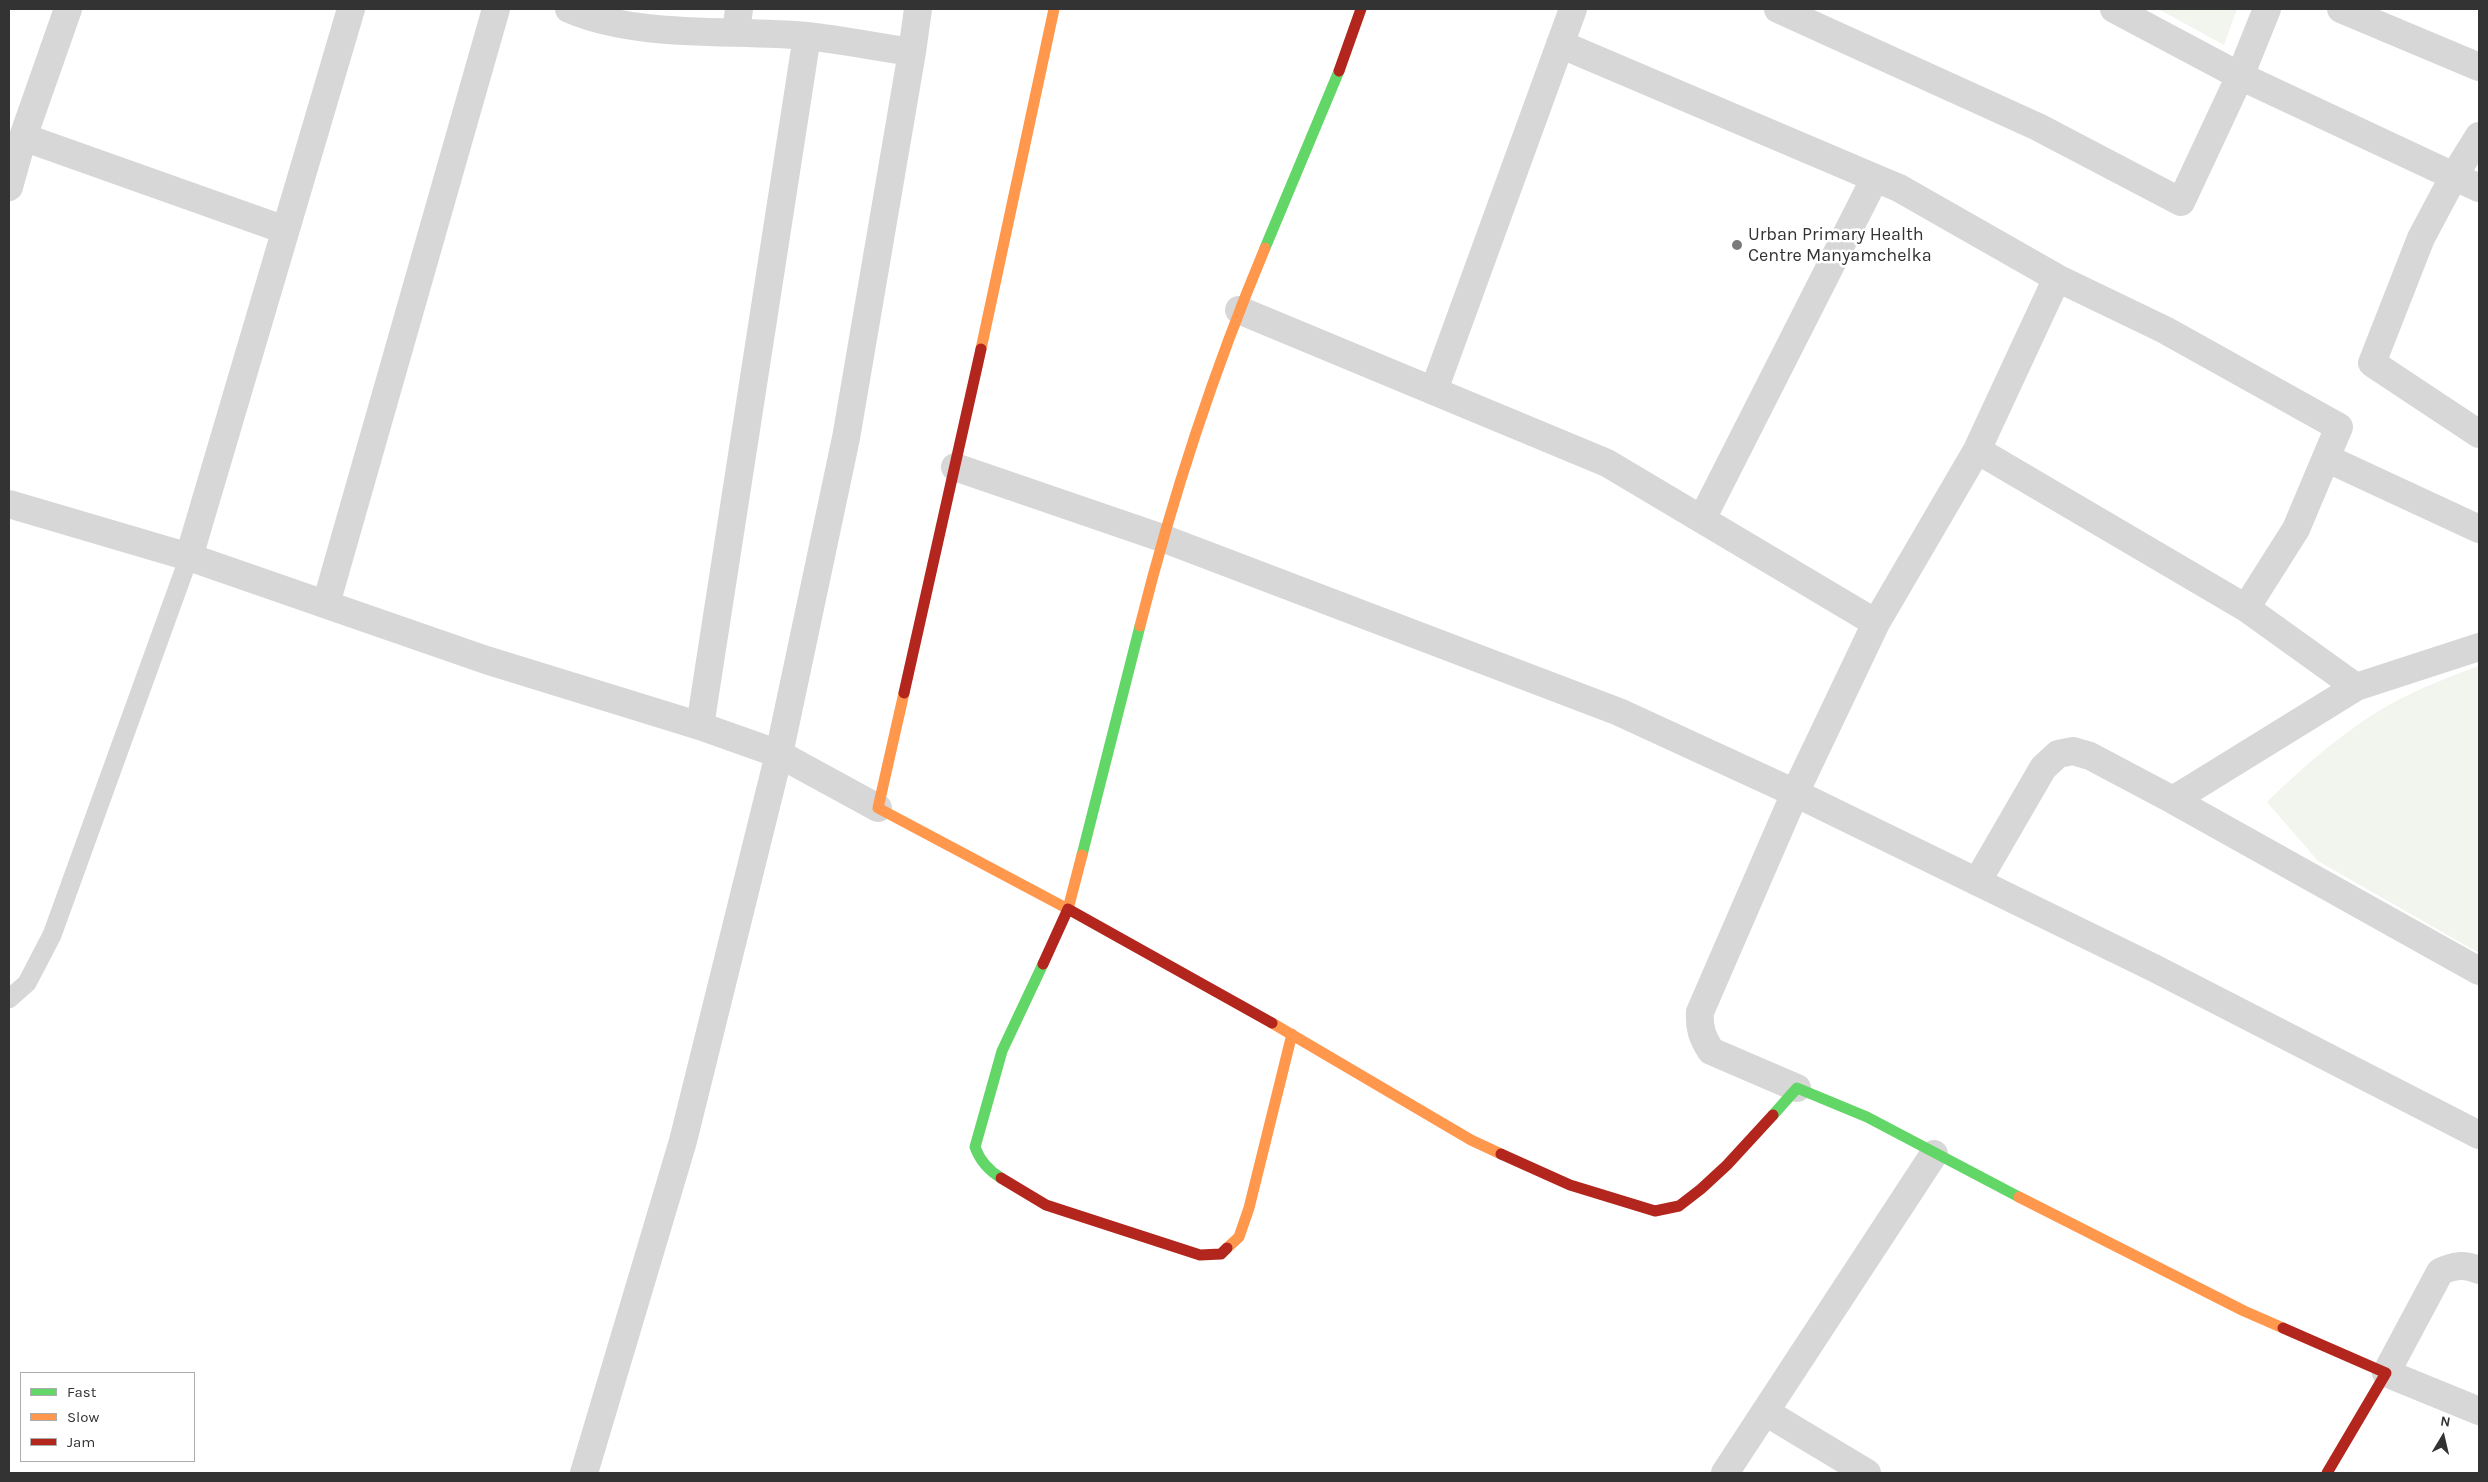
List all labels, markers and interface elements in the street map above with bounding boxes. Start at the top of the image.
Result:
place label: Urban Primary Health Centre Manyamchelka [1748,224,1932,266]
marker: Urban Primary Health Centre Manyamchelka [1730,238,1744,252]
legend [20,1372,195,1462]
text: Fast [67,1383,96,1401]
text: Slow [67,1408,99,1426]
north arrow [2418,1412,2468,1462]
text: N [2439,1413,2452,1431]
text: Jam [67,1433,95,1451]

